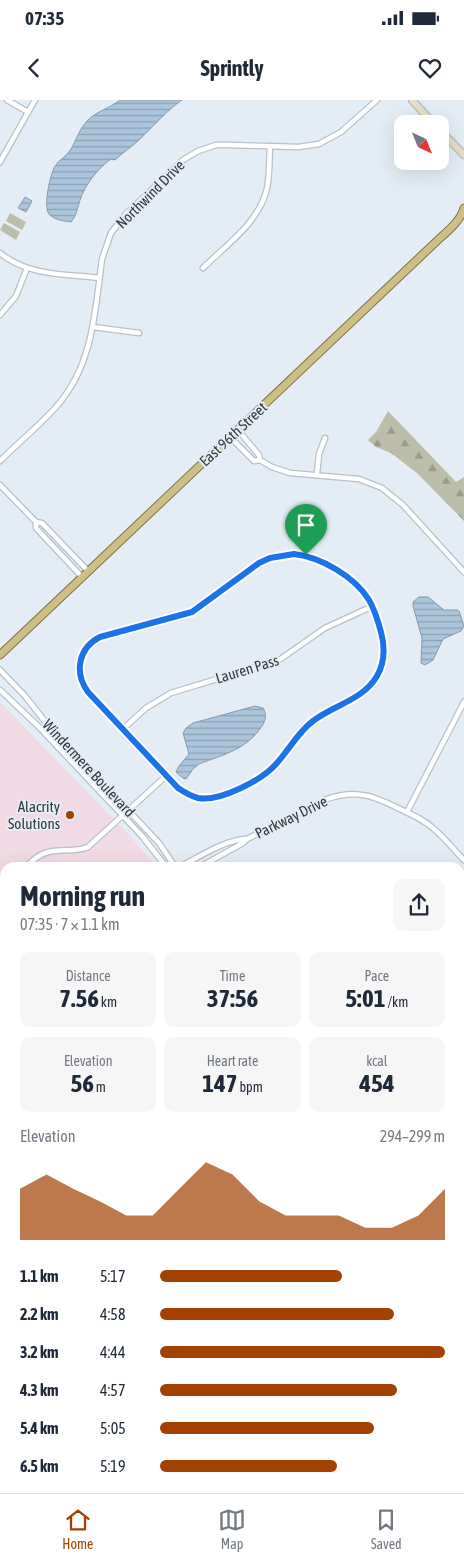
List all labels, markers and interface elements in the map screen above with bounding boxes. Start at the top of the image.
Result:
text: 07:35 [25,7,64,29]
icon: back [20,54,48,82]
icon: heart [416,54,444,82]
text: Sprintly [201,55,263,81]
north arrow [394,115,449,170]
map controls [394,115,449,170]
street label: Northwind Drive [112,156,188,232]
street label: East 96th Street [196,399,270,469]
pin [285,504,327,555]
icon: arrive [292,511,320,539]
street label: Lauren Pass [213,651,281,687]
street label: Windermere Boulevard [39,716,139,820]
street label: Parkway Drive [252,792,330,842]
place label: Alacrity Solutions [8,798,60,832]
marker: Alacrity Solutions [64,809,76,821]
button: share [393,879,445,931]
text: Morning run [20,880,145,912]
text: 07:35 · 7 × 1.1 km [20,915,120,933]
text: Distance [66,968,111,984]
text: Time [220,968,245,984]
text: Pace [365,968,389,984]
text: 7.56 [59,984,99,1012]
text: 37:56 [207,984,258,1012]
text: 5:01 [345,984,385,1012]
text: km [99,994,117,1010]
text: /km [385,994,408,1010]
text: Elevation [64,1053,112,1069]
text: Heart rate [207,1053,258,1069]
text: kcal [366,1053,387,1069]
text: 56 [70,1069,94,1097]
text: 147 [202,1069,237,1097]
text: 454 [359,1069,394,1097]
text: m [94,1079,106,1095]
text: bpm [237,1079,263,1095]
text: Elevation [20,1127,75,1145]
text: 294–299 m [380,1127,445,1145]
text: 1.1 km [20,1267,59,1285]
text: 5:17 [100,1267,125,1285]
text: 2.2 km [20,1305,59,1323]
text: 4:58 [100,1305,125,1323]
text: 3.2 km [20,1343,59,1361]
text: 4:44 [100,1343,125,1361]
text: 4.3 km [20,1381,59,1399]
text: 4:57 [100,1381,125,1399]
text: 5.4 km [20,1419,59,1437]
text: 5:05 [100,1419,126,1437]
text: 6.5 km [20,1457,59,1475]
text: 5:19 [100,1457,125,1475]
tab: Home [62,1506,93,1552]
tab: Map [218,1506,246,1552]
tab: Saved [371,1506,402,1552]

